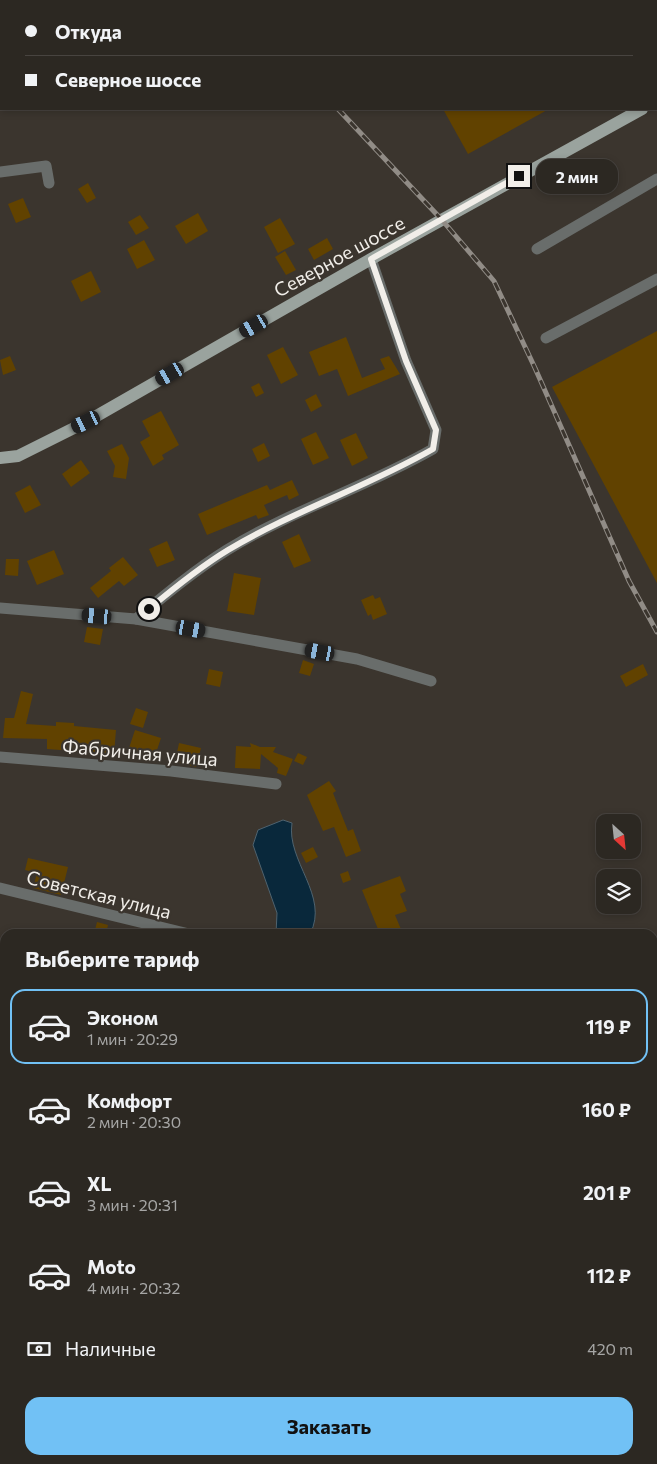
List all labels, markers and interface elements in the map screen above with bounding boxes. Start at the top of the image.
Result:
text: Откуда [55,20,122,43]
text: Северное шоссе [55,68,201,91]
callout: 2 мин [536,158,619,194]
route end [508,165,530,187]
text: 2 мин [556,167,598,186]
street label: Северное шоссе [270,211,408,301]
car [237,312,270,340]
car [153,360,186,388]
car [69,409,102,435]
route start [138,598,160,620]
car [81,607,112,625]
car [174,619,207,639]
car [303,642,336,662]
street label: Фабричная улица [61,734,219,770]
north arrow [596,814,641,859]
map controls [596,814,641,914]
street label: Советская улица [24,865,174,923]
button: layers [596,869,641,914]
text: Выберите тариф [25,945,199,972]
icon: car [27,1004,72,1049]
text: Эконом [87,1006,158,1029]
text: 119 ₽ [586,1015,631,1038]
text: 1 мин · 20:29 [87,1029,178,1048]
icon: car [27,1087,72,1132]
text: Комфорт [87,1089,172,1112]
text: 160 ₽ [582,1098,631,1121]
text: 2 мин · 20:30 [87,1112,181,1131]
icon: car [27,1170,72,1215]
text: XL [87,1172,112,1195]
text: 201 ₽ [583,1181,631,1204]
text: 3 мин · 20:31 [87,1195,178,1214]
icon: car [27,1253,72,1298]
text: Moto [87,1255,136,1278]
text: 112 ₽ [587,1264,631,1287]
text: 4 мин · 20:32 [87,1278,180,1297]
icon: cash [25,1335,53,1363]
text: Наличные [65,1337,156,1360]
text: 420 m [587,1339,633,1358]
button: Заказать [25,1397,633,1455]

